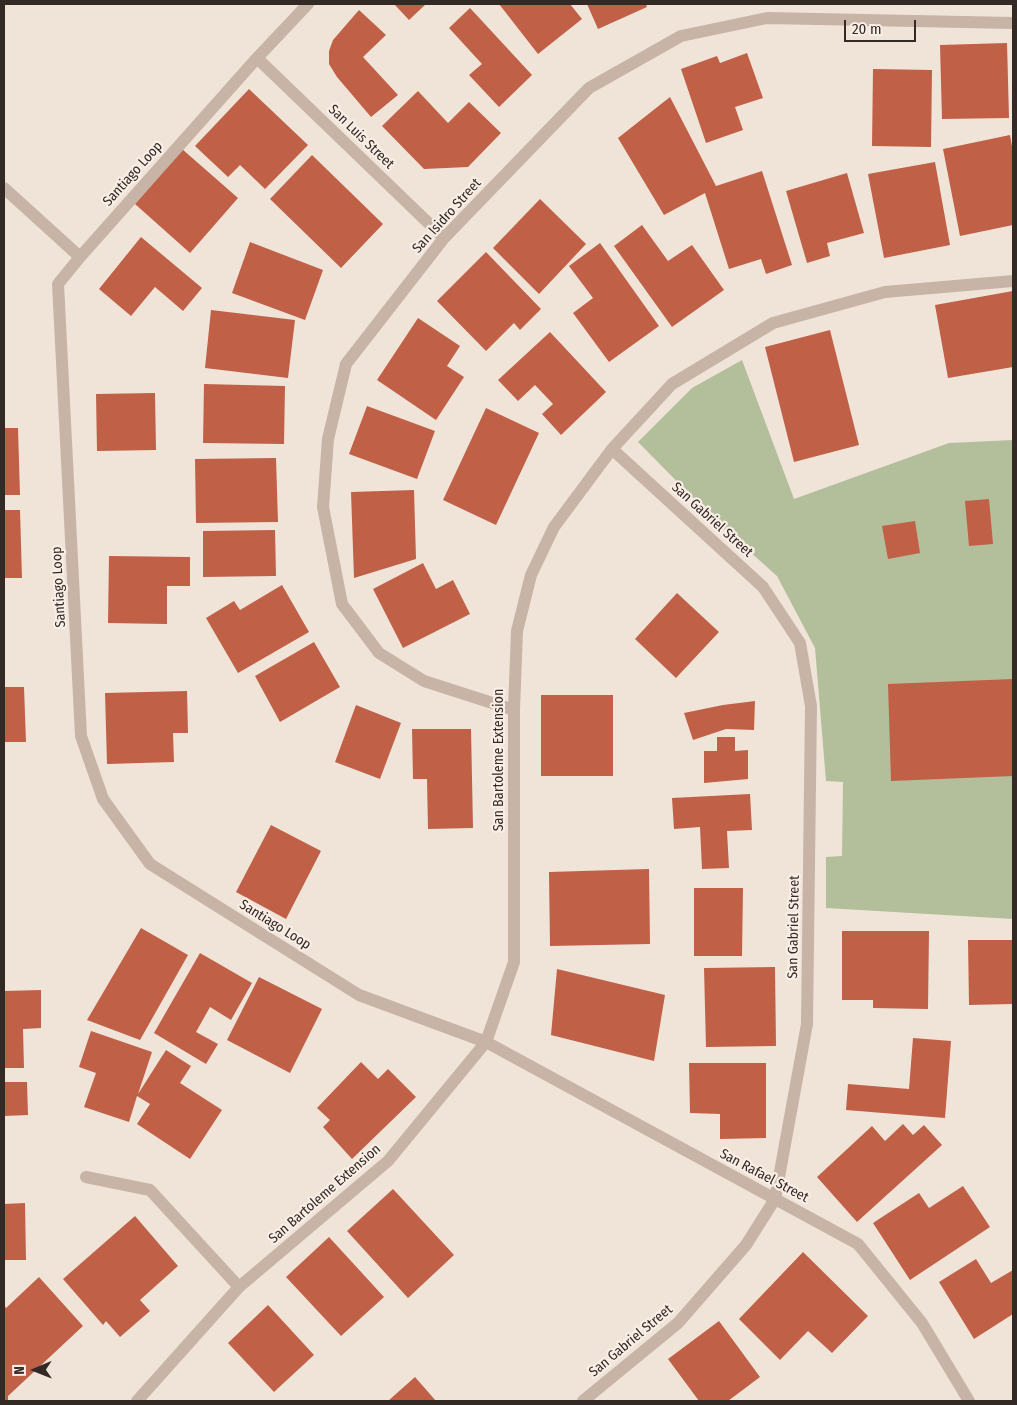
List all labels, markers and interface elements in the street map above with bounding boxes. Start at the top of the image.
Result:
scale bar [847,10,920,42]
text: 20 m [852,20,882,38]
street label: San Luis Street [325,101,397,173]
street label: Santiago Loop [100,138,166,210]
street label: San Isidro Street [409,175,485,257]
street label: San Gabriel Street [668,479,756,561]
street label: Santiago Loop [48,546,70,628]
street label: San Bartoleme Extension [491,689,507,831]
street label: San Gabriel Street [785,875,803,979]
street label: Santiago Loop [236,896,314,954]
street label: San Bartoleme Extension [266,1141,384,1247]
street label: San Rafael Street [717,1146,811,1206]
street label: San Gabriel Street [586,1301,676,1381]
north arrow [10,1345,60,1395]
text: N [11,1366,28,1375]

